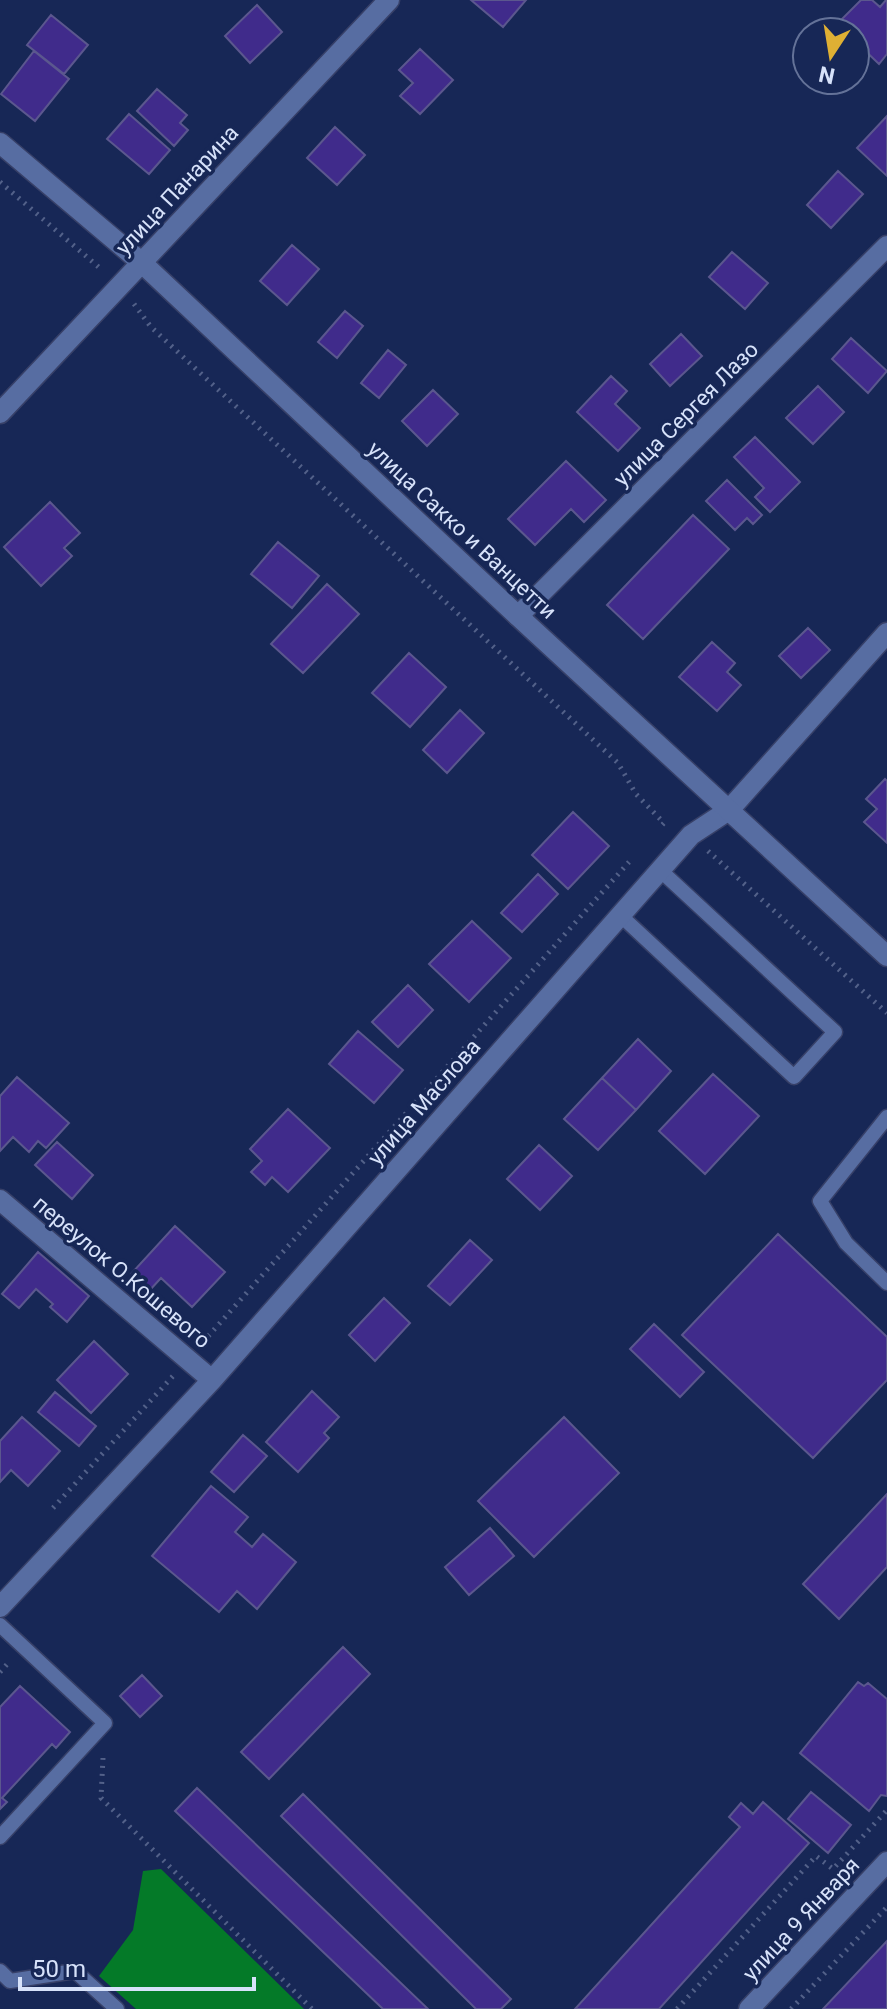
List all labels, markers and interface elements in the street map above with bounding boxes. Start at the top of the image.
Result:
north arrow [791,16,871,96]
text: N [817,61,837,89]
street label: улица Панарина [111,120,243,260]
street label: улица Сергея Лазо [609,337,763,491]
street label: улица Сакко и Ванцетти [363,436,561,624]
street label: улица Маслова [363,1034,485,1170]
street label: переулок О.Кошевого [28,1191,216,1353]
street label: улица 9 Января [738,1852,864,1986]
scale bar [20,1941,254,1991]
text: 50 m [32,1955,86,1983]

